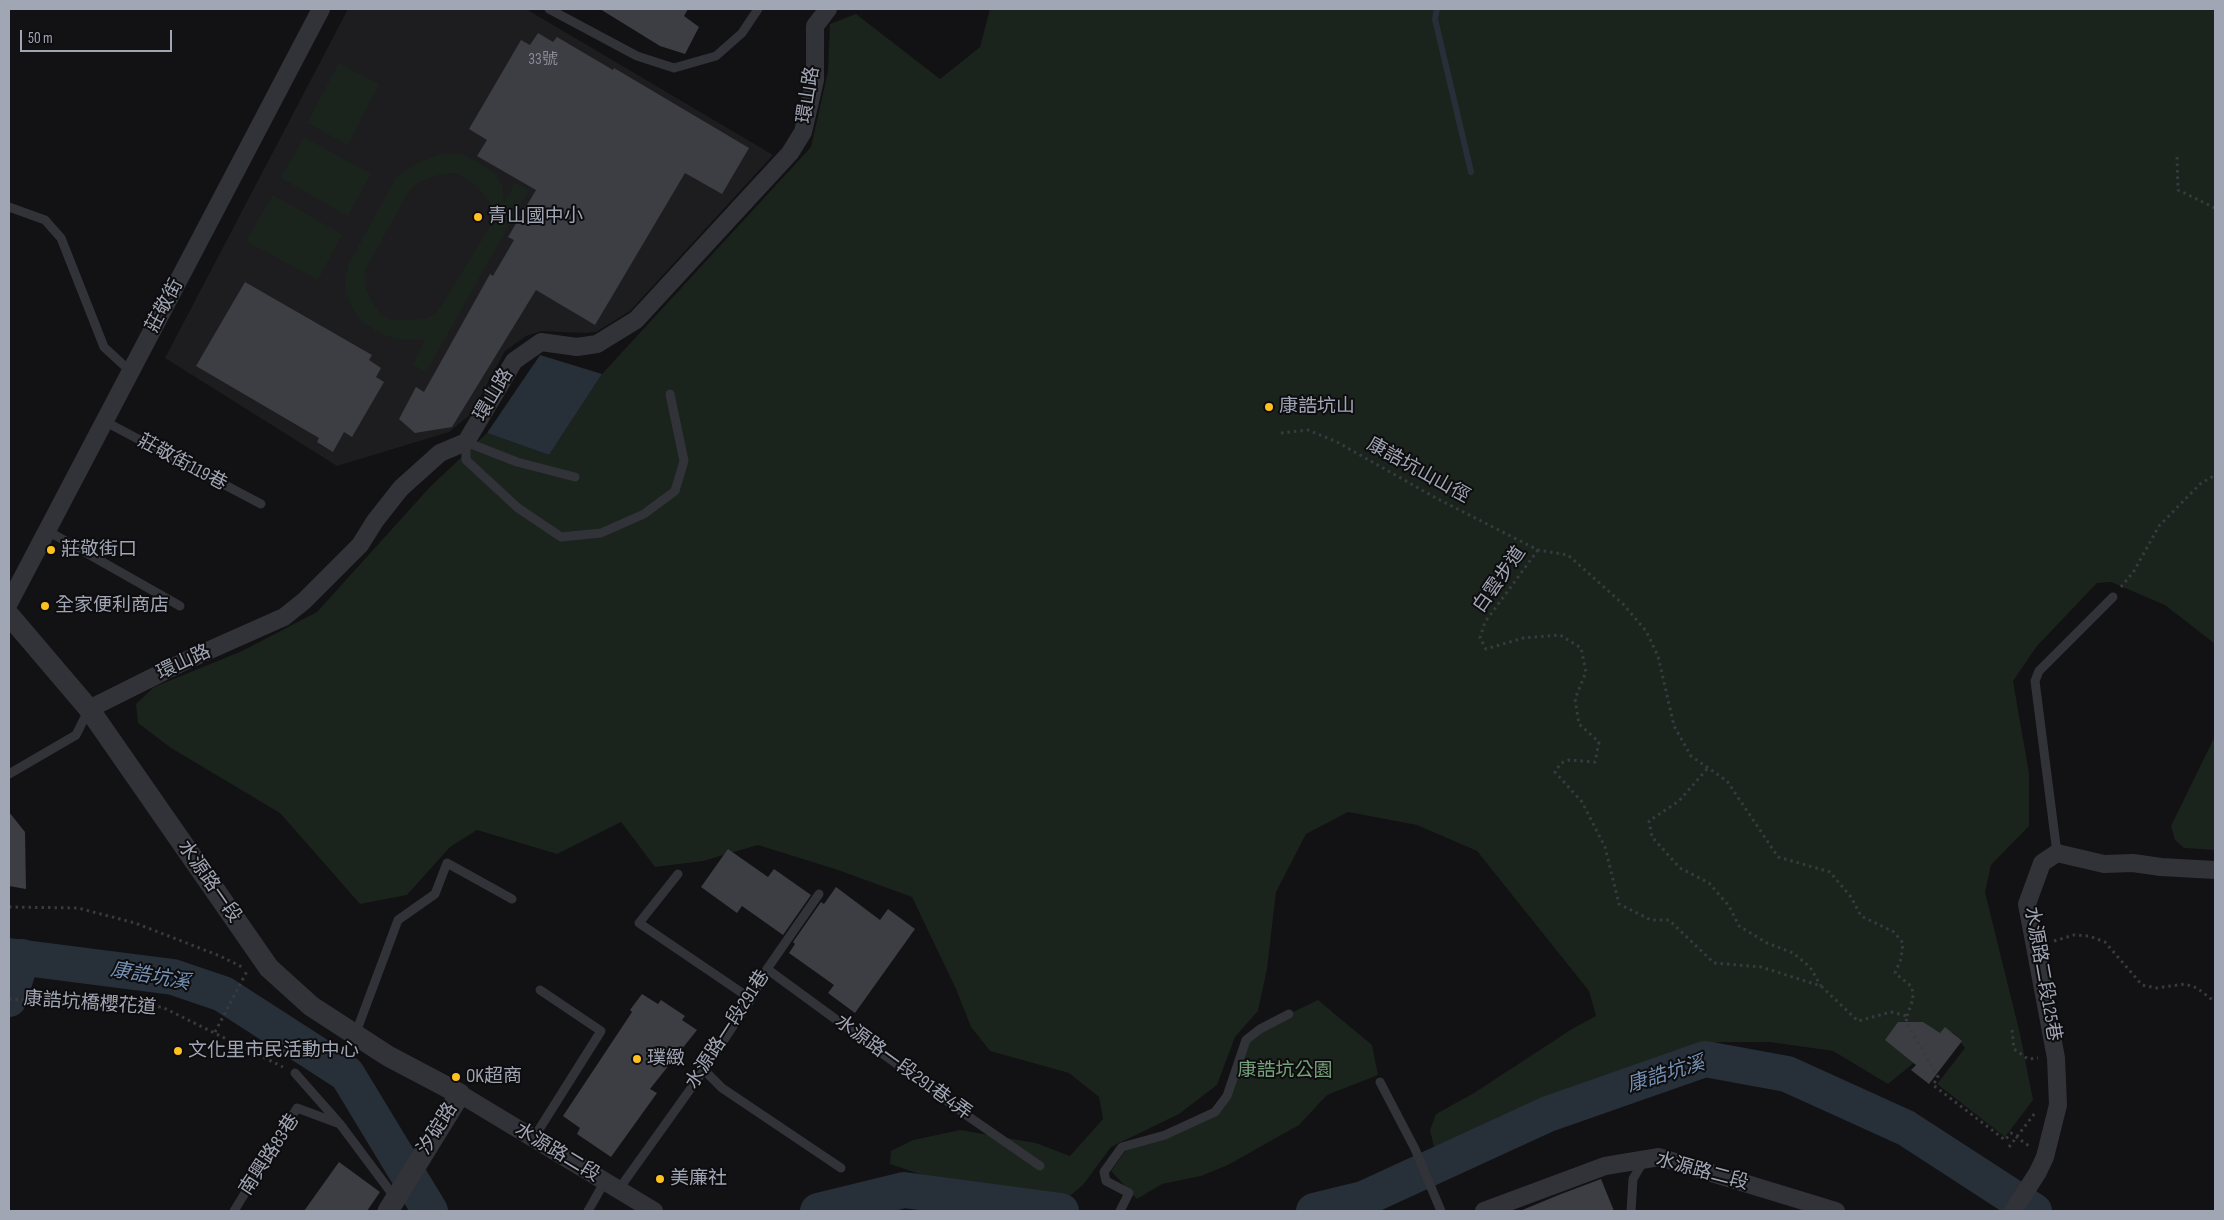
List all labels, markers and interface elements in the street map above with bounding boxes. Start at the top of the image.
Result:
scale bar [22,20,175,52]
text: 50 m [28,29,53,48]
house number: 33號 [528,50,558,70]
street label: 環山路 [793,65,825,125]
place label: 青山國中小 [488,206,583,228]
marker: 青山國中小 [472,211,484,223]
street label: 莊敬街 [142,275,188,337]
street label: 環山路 [470,365,518,425]
place label: 康誥坑山 [1279,396,1355,418]
marker: 康誥坑山 [1263,401,1275,413]
street label: 莊敬街119巷 [134,430,230,496]
street label: 康誥坑山山徑 [1363,433,1473,509]
place label: 莊敬街口 [61,539,137,561]
street label: 白雲步道 [1469,542,1531,618]
marker: 莊敬街口 [45,544,57,556]
place label: 全家便利商店 [55,595,169,617]
marker: 全家便利商店 [39,600,51,612]
street label: 環山路 [153,641,215,685]
street label: 水源路一段 [172,837,246,927]
street label: 水源路二段125巷 [2019,905,2065,1043]
water label: 康誥坑溪 [109,958,191,996]
street label: 水源路一段291巷 [681,966,775,1094]
street label: 康誥坑橋櫻花道 [23,988,157,1020]
street label: 水源路一段291巷4弄 [830,1011,976,1125]
place label: 文化里市民活動中心 [188,1040,359,1062]
marker: 文化里市民活動中心 [172,1045,184,1057]
place label: 璞緻 [647,1048,685,1070]
water label: 康誥坑溪 [1624,1052,1708,1098]
marker: 璞緻 [631,1053,643,1065]
park label: 康誥坑公園 [1238,1060,1332,1082]
place label: OK超商 [466,1066,522,1088]
marker: OK超商 [450,1071,462,1083]
street label: 汐碇路 [413,1099,463,1159]
street label: 南興路83巷 [235,1110,305,1200]
street label: 水源路二段 [510,1119,604,1187]
street label: 水源路二段 [1653,1149,1751,1195]
place label: 美廉社 [670,1168,727,1190]
marker: 美廉社 [654,1173,666,1185]

